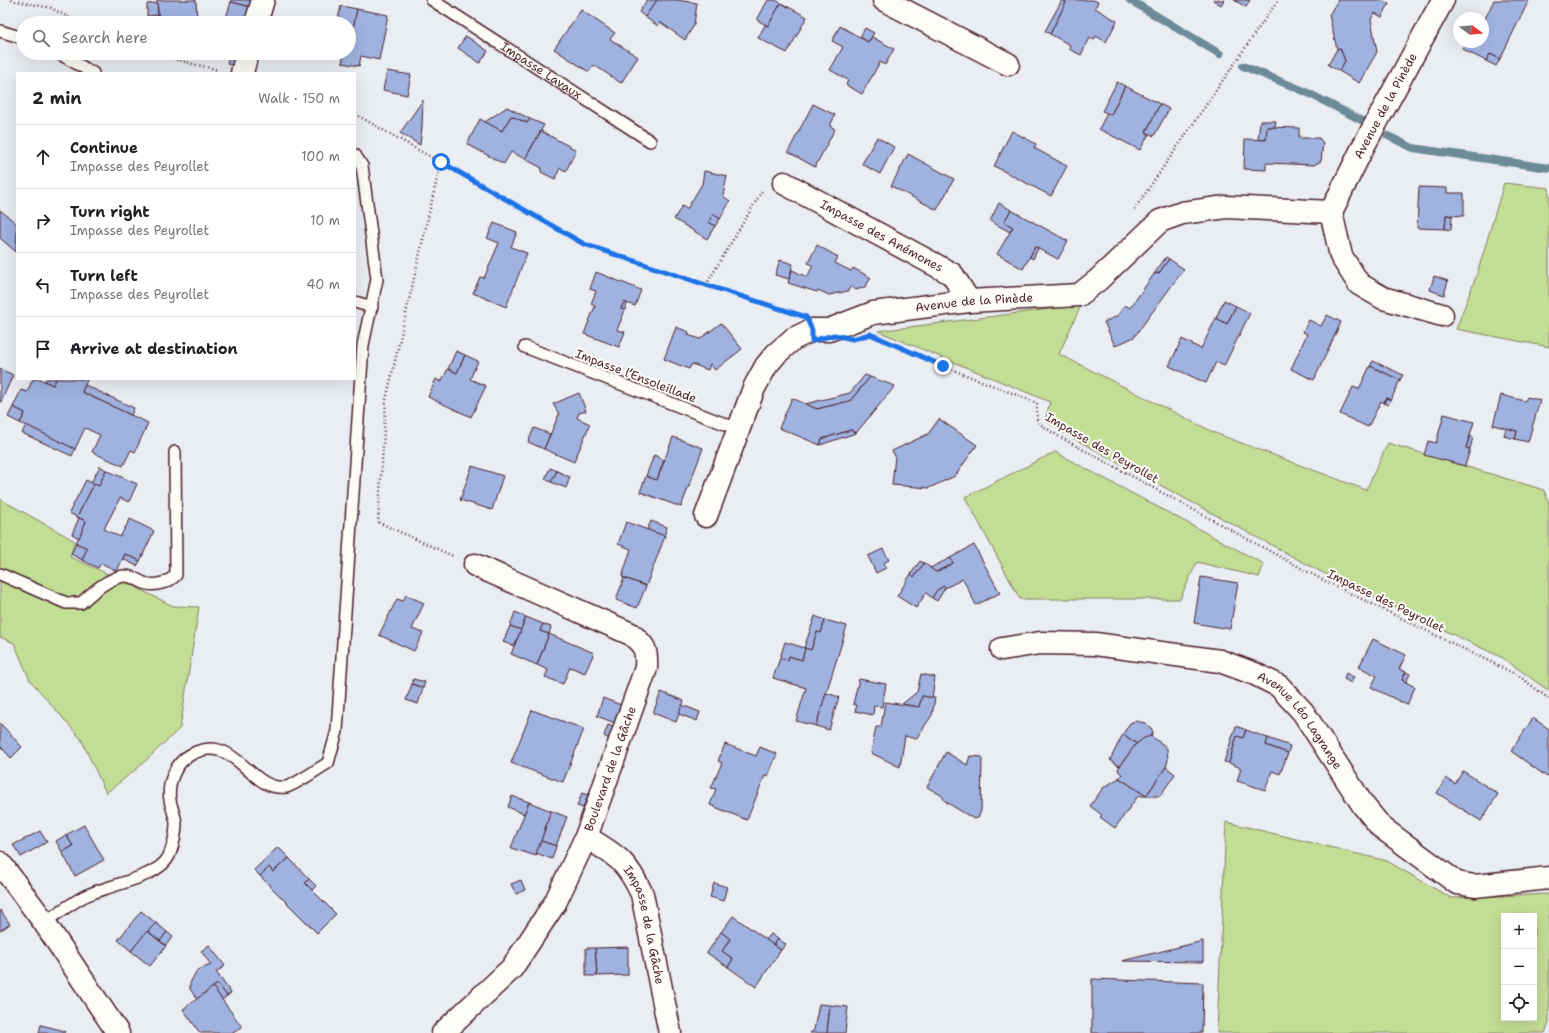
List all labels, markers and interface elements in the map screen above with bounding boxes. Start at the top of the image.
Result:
north arrow [1453,12,1489,48]
search box [16,16,356,60]
icon: search [30,27,52,49]
text: Search here [62,28,148,48]
street label: Impasse Lavaux [498,38,585,103]
street label: Avenue de la Pinède [1350,50,1421,162]
text: 2 min [32,87,82,109]
text: Walk · 150 m [258,90,340,107]
text: Continue [70,138,138,158]
icon: ahead [32,146,54,168]
text: 100 m [301,148,340,165]
route start [432,153,450,171]
text: Impasse des Peyrollet [70,158,209,175]
street label: Impasse des Anémones [817,196,946,276]
text: Turn right [70,202,150,222]
icon: right [32,210,54,232]
text: 10 m [310,212,340,229]
text: Impasse des Peyrollet [70,222,209,239]
text: Turn left [70,266,138,286]
icon: left [32,274,54,296]
text: 40 m [306,276,340,293]
text: Impasse des Peyrollet [70,286,209,303]
street label: Avenue de la Pinède [914,290,1034,316]
icon: arrive [32,338,54,360]
text: Arrive at destination [70,339,238,359]
street label: Impasse l’Ensoleillade [573,345,699,407]
route end [934,357,952,375]
street label: Impasse des Peyrollet [1042,409,1162,487]
street label: Impasse des Peyrollet [1325,566,1447,636]
street label: Avenue Léo Lagrange [1254,668,1346,772]
street label: Boulevard de la Gâche [581,704,640,834]
street label: Impasse de la Gâche [620,862,668,986]
map controls [1501,913,1537,1021]
button: + [1501,913,1537,949]
button: − [1501,949,1537,985]
button: locate [1501,985,1537,1021]

